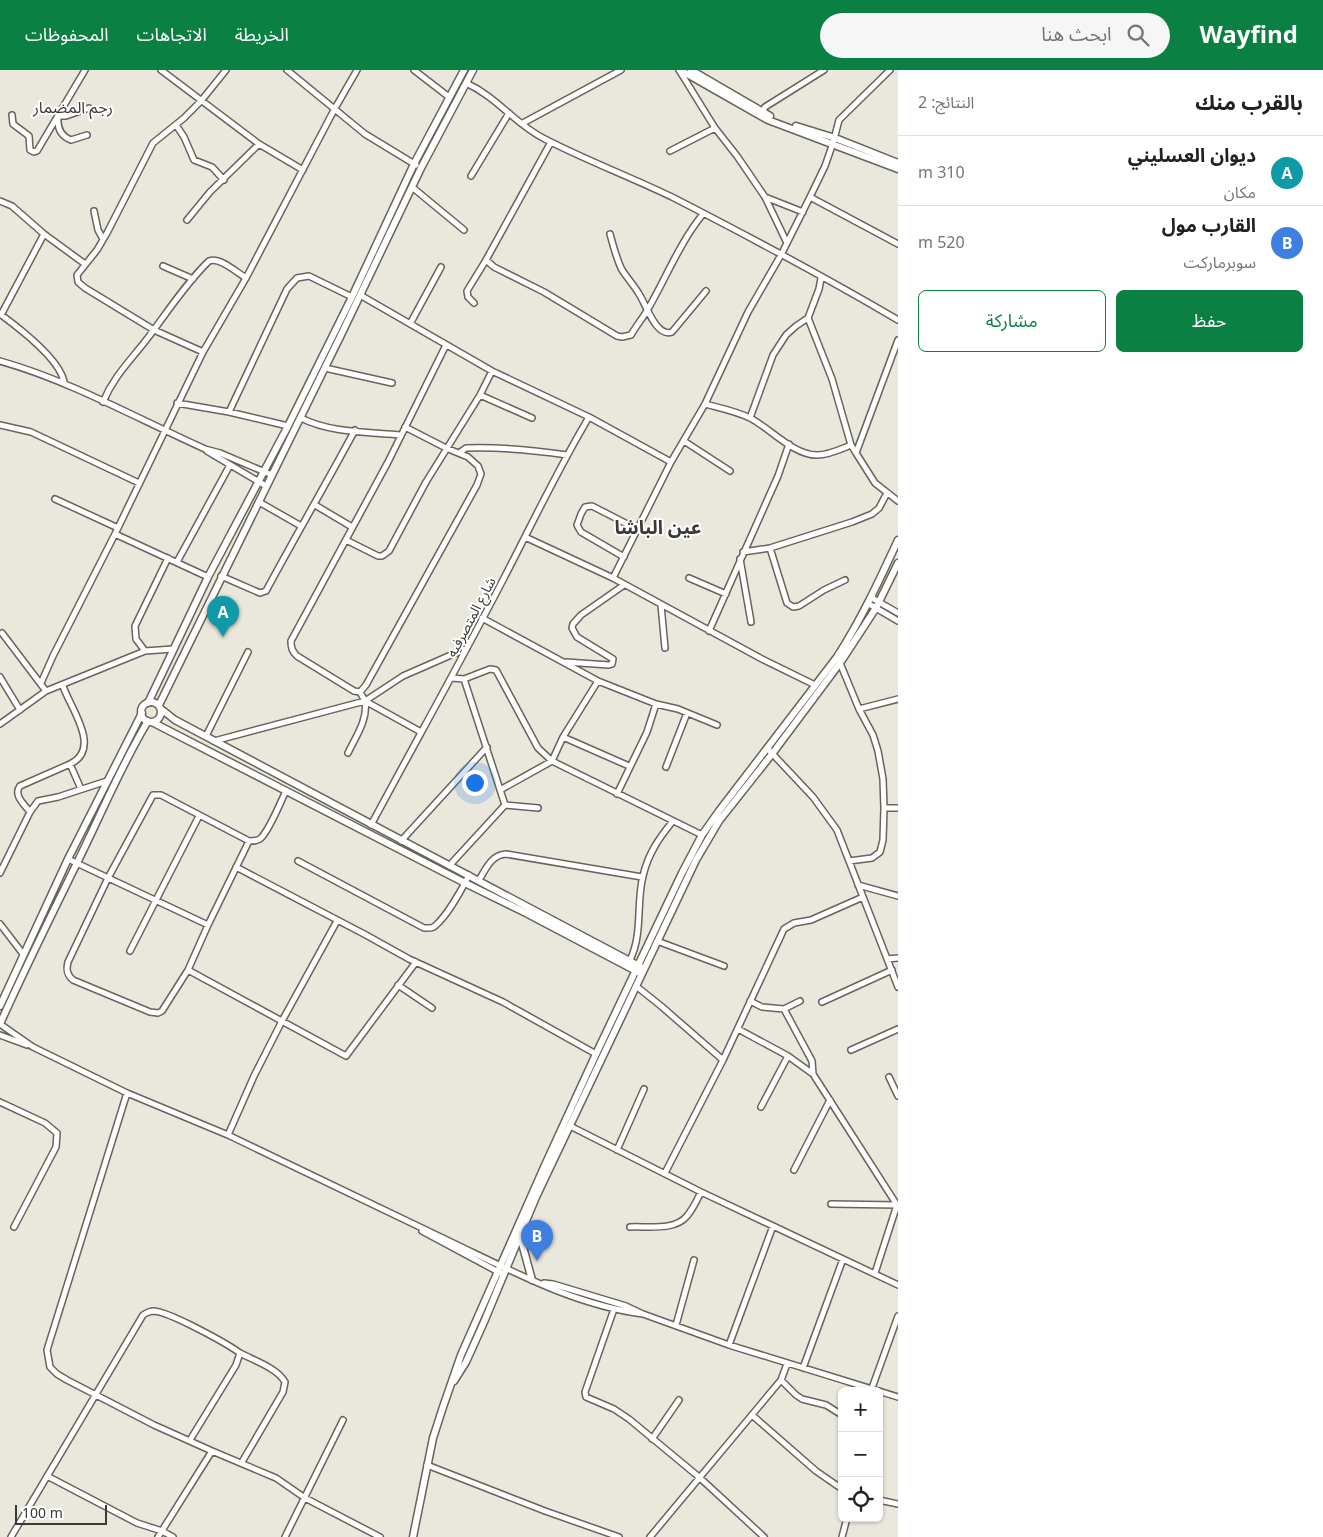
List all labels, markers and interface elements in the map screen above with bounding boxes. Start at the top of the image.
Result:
text: Wayfind [1200,10,1298,61]
search box [820,13,1170,58]
text: ابحث هنا [1041,15,1112,55]
text: المحفوظات [25,16,109,54]
text: الاتجاهات [137,16,207,54]
text: الخريطة [235,16,289,54]
icon: search [1124,21,1152,49]
text: بالقرب منك [1195,81,1303,125]
text: النتائج: 2 [918,86,974,120]
district label: رجم المضمار [32,91,113,125]
text: ديوان العسليني [1128,136,1256,176]
text: 310 m [918,156,965,190]
text: A [1281,157,1293,191]
text: مكان [1224,176,1256,210]
text: القارب مول [1162,206,1256,246]
text: 520 m [918,226,965,260]
text: B [1282,227,1292,261]
text: سوبرماركت [1184,246,1256,280]
button: مشاركة [918,290,1106,352]
button: حفظ [1116,290,1303,352]
district label: عين الباشا [615,508,701,548]
street label: شارع المتصرفيه [438,572,505,663]
pin: A [207,596,239,637]
your location [462,770,488,796]
pin: B [521,1220,553,1261]
map controls [838,1387,883,1522]
button: + [838,1387,883,1432]
button: − [838,1432,883,1477]
button: locate [838,1477,883,1522]
text: 100 m [22,1499,63,1528]
scale bar [15,1502,108,1525]

